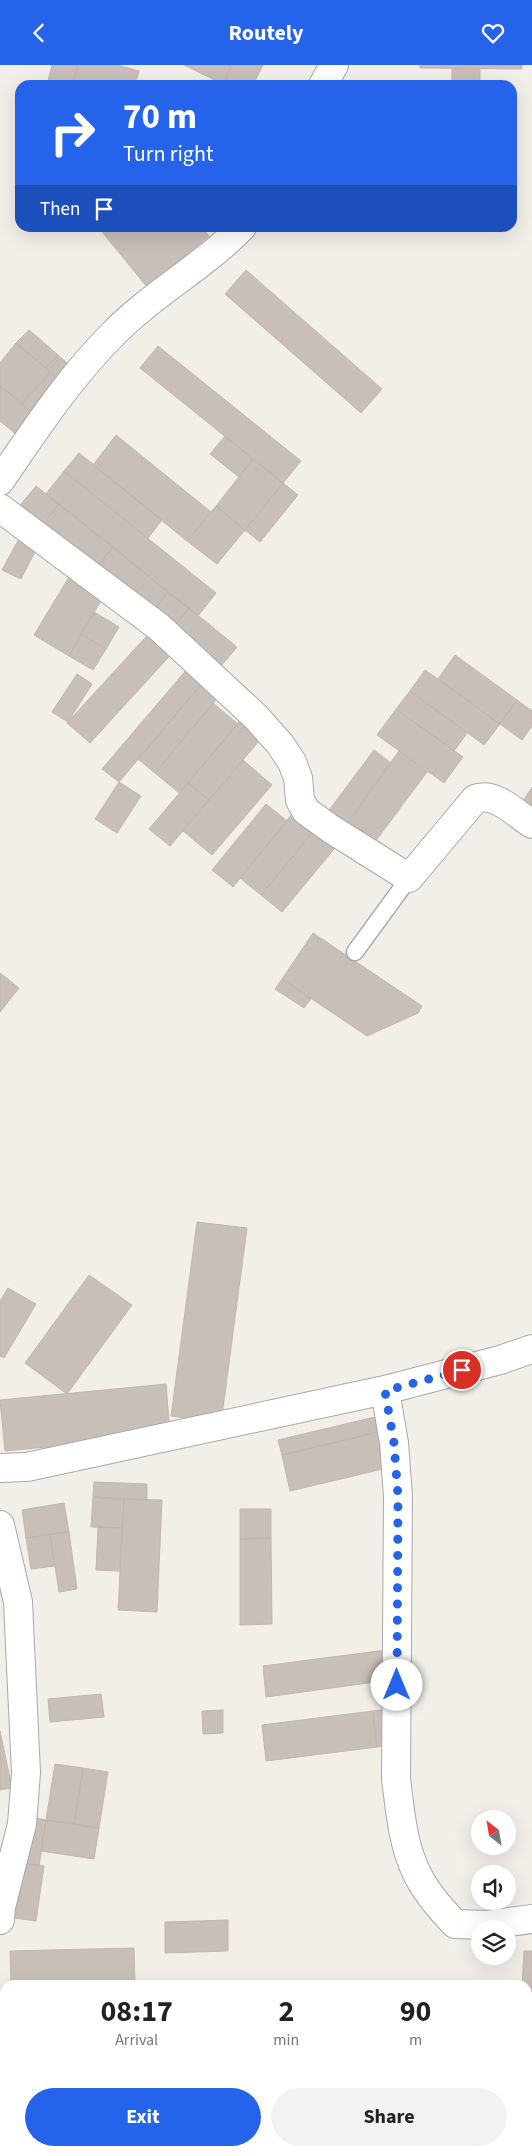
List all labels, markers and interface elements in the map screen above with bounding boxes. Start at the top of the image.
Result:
text: Routely [228,17,304,49]
icon: back [25,19,53,47]
icon: heart [479,19,507,47]
text: 70 m [123,92,197,142]
icon: right [40,100,105,165]
text: Turn right [123,138,213,170]
icon: arrive [90,195,118,223]
text: Then [40,196,80,223]
pin [441,1349,483,1391]
icon: arrive [448,1356,476,1384]
position arrow [370,1658,422,1710]
north arrow [471,1810,516,1855]
map controls [471,1810,516,1965]
button: sound [471,1865,516,1910]
button: layers [471,1920,516,1965]
text: 08:17 [100,1990,173,2033]
text: 2 [278,1990,294,2033]
text: 90 [400,1990,431,2033]
text: Arrival [115,2029,158,2051]
text: min [273,2029,299,2051]
text: m [409,2029,422,2051]
button: Exit [25,2088,261,2146]
button: Share [271,2088,507,2146]

